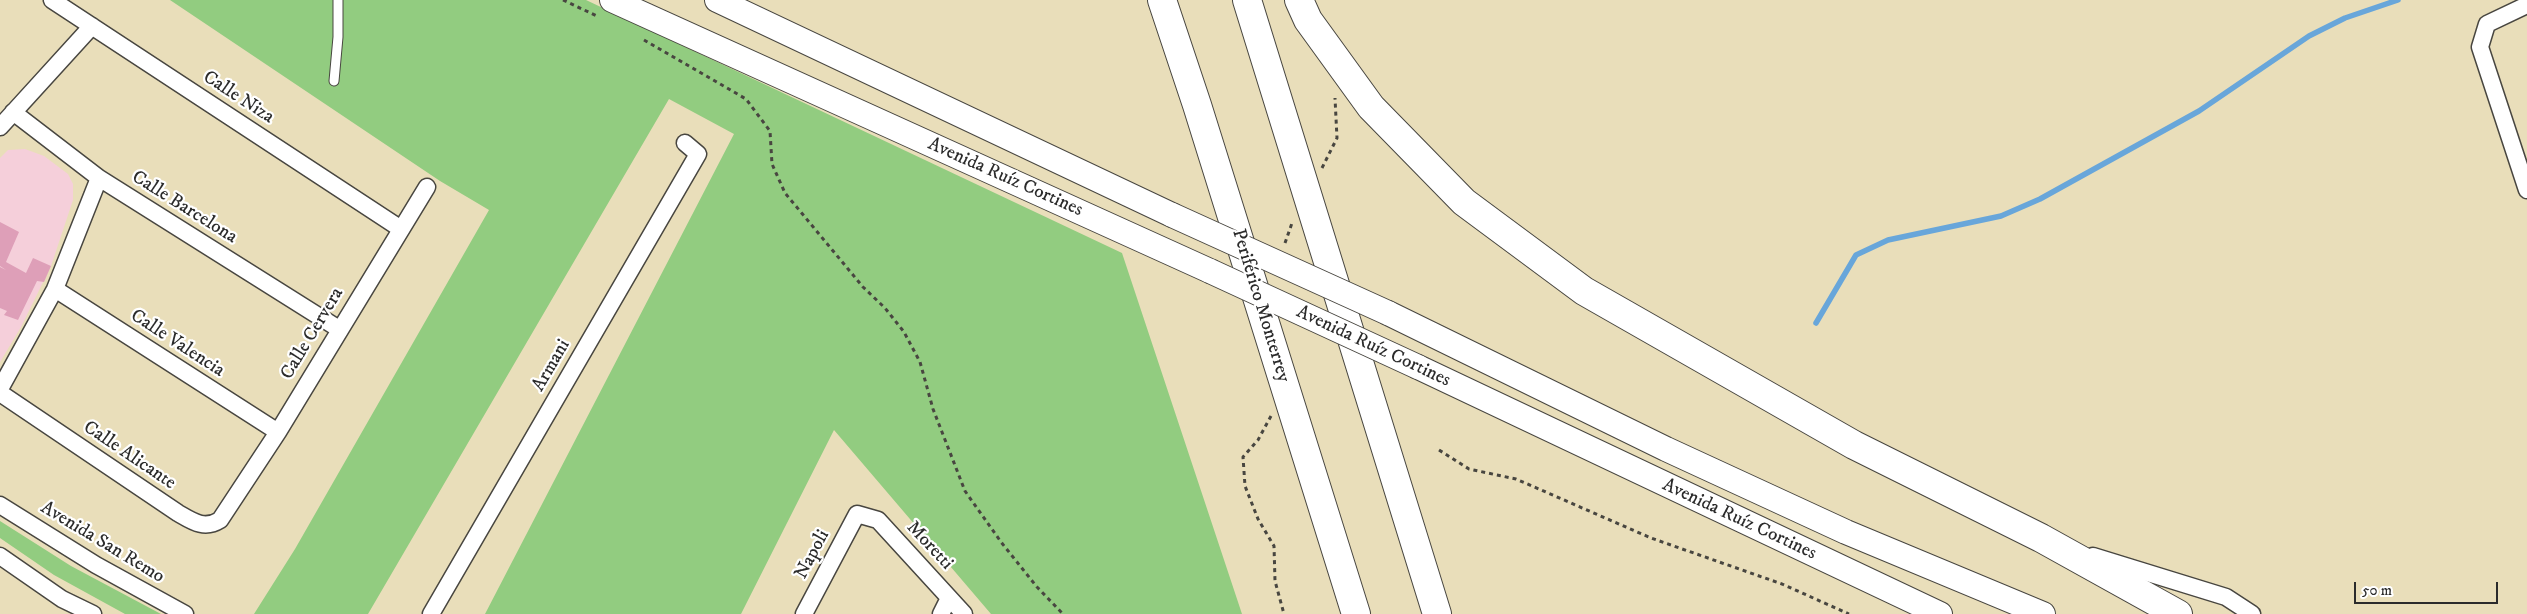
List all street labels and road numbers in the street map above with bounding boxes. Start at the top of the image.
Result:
street label: Calle Niza [198,67,278,129]
street label: Avenida Ruíz Cortines [924,134,1086,222]
street label: Calle Barcelona [127,167,241,249]
street label: Periférico Monterrey [1226,227,1294,385]
street label: Calle Cervera [277,284,349,384]
street label: Avenida Ruíz Cortines [1292,301,1454,393]
street label: Calle Valencia [126,305,228,383]
street label: Armani [528,336,576,396]
street label: Calle Alicante [78,417,180,495]
street label: Avenida Ruíz Cortines [1658,474,1820,566]
street label: Avenida San Remo [36,497,168,589]
street label: Moretti [901,517,957,575]
street label: Napoli [791,526,835,584]

